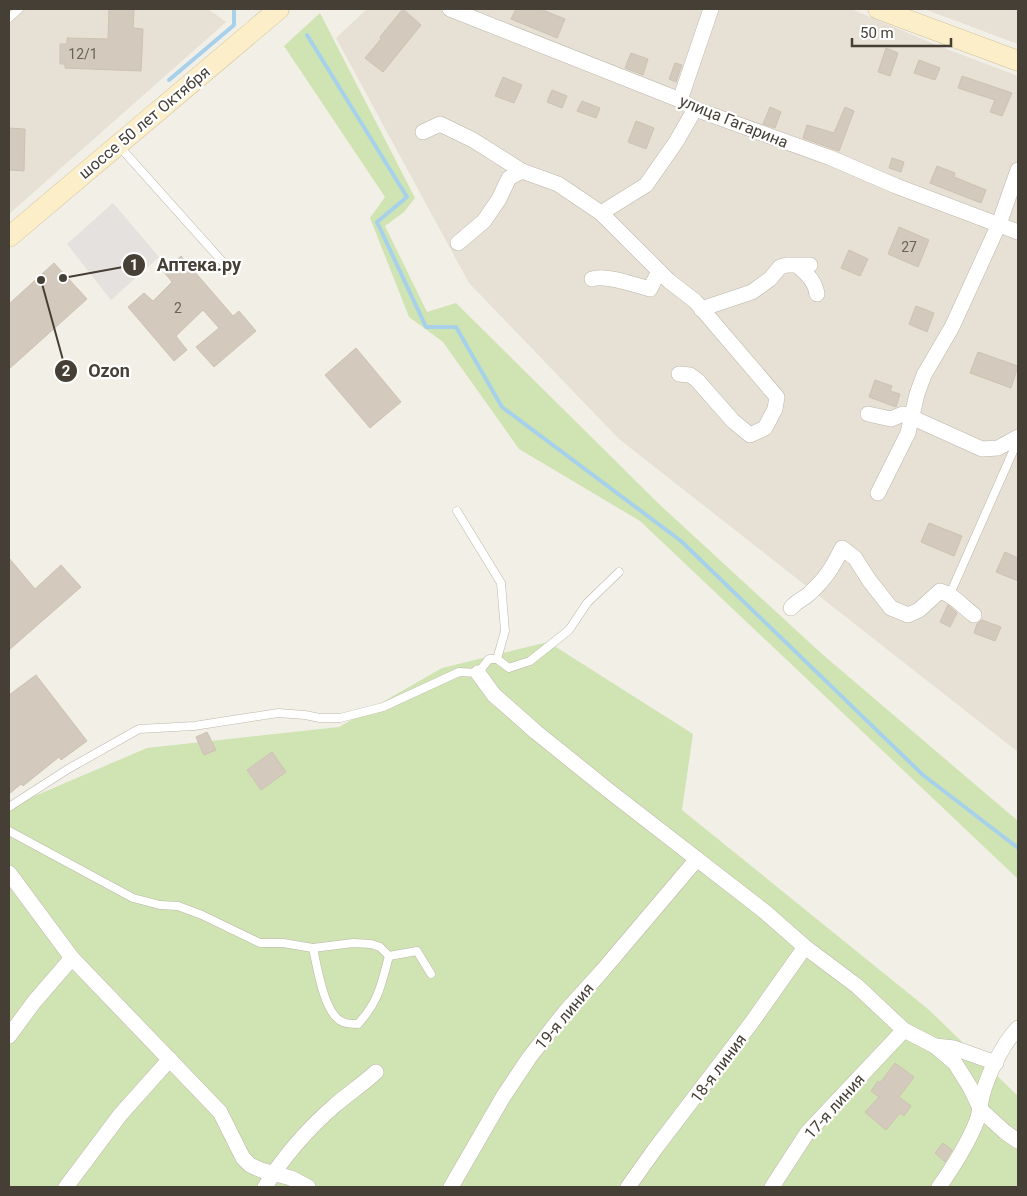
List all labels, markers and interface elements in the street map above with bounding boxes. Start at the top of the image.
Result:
scale bar [852,15,951,47]
text: 50 m [860,24,894,42]
house number: 12/1 [68,46,98,62]
street label: шоссе 50 лет Октября [75,62,214,183]
street label: улица Гагарина [677,91,791,152]
house number: 27 [901,239,917,255]
callout: Аптека.ру [122,248,251,281]
text: Аптека.ру [157,254,242,275]
text: 1 [130,256,138,274]
house number: 2 [174,300,182,316]
callout: Ozon [53,354,140,387]
text: Ozon [88,360,130,381]
text: 2 [62,362,71,380]
street label: 19-я линия [531,979,598,1053]
street label: 18-я линия [686,1030,750,1106]
street label: 17-я линия [800,1070,868,1143]

